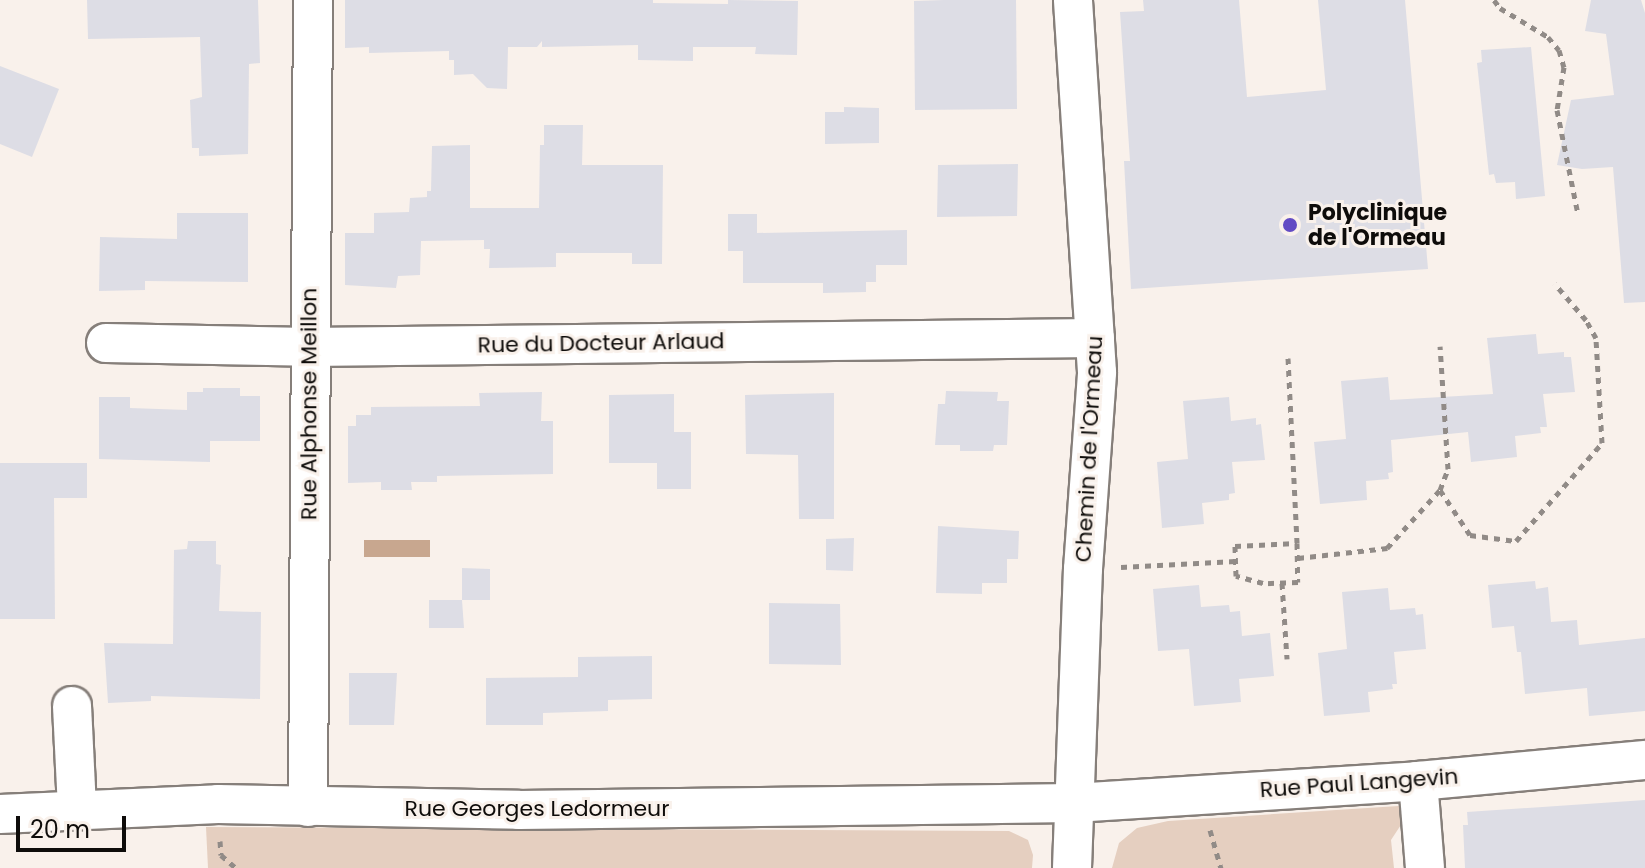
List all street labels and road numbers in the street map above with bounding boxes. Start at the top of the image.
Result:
street label: Rue Alphonse Meillon [296,288,322,520]
street label: Rue du Docteur Arlaud [477,328,725,358]
street label: Chemin de l'Ormeau [1070,335,1108,563]
street label: Rue Paul Langevin [1259,763,1459,803]
street label: Rue Georges Ledormeur [405,796,669,822]

